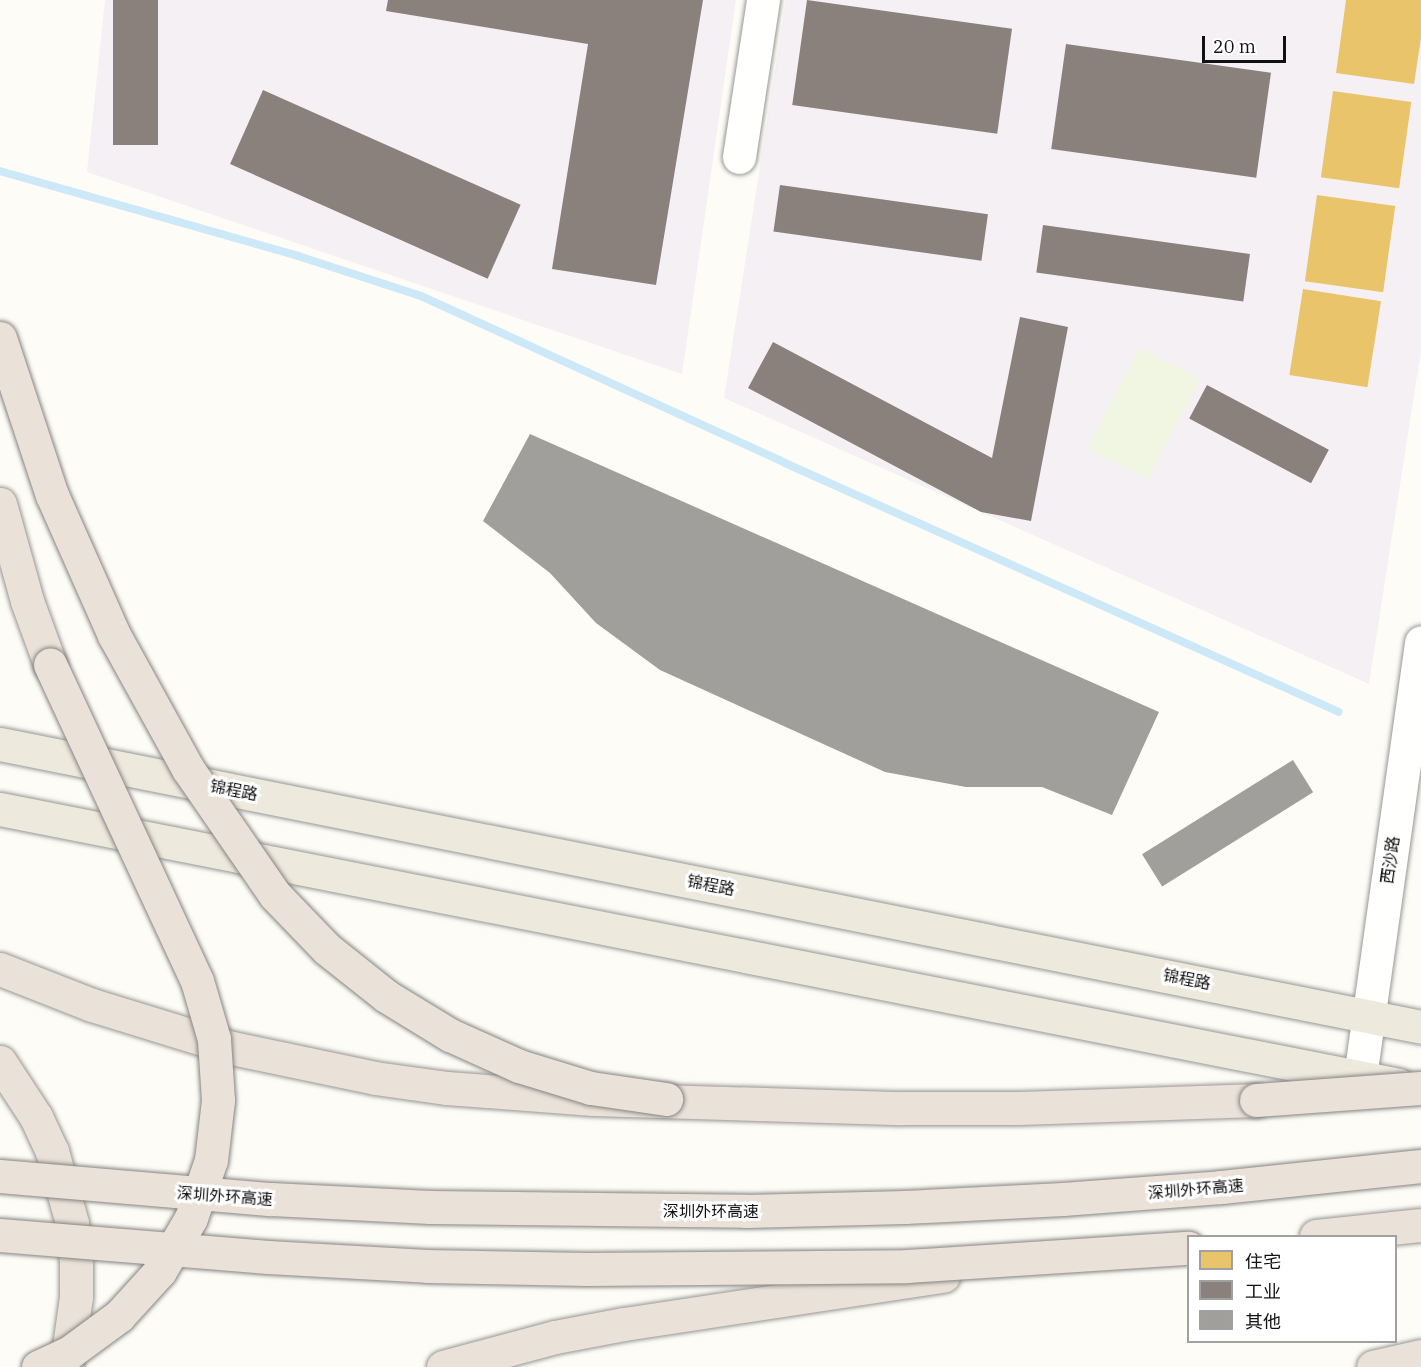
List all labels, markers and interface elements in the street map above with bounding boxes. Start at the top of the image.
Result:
scale bar [1205,24,1289,62]
text: 20 m [1213,35,1256,58]
street label: 锦程路 [209,776,259,804]
street label: 西沙路 [1377,835,1403,885]
street label: 锦程路 [686,871,736,899]
street label: 锦程路 [1162,965,1212,993]
street label: 深圳外环高速 [1147,1175,1245,1203]
street label: 深圳外环高速 [176,1183,274,1209]
street label: 深圳外环高速 [663,1201,759,1221]
legend [1187,1235,1397,1343]
text: 住宅 [1245,1250,1281,1273]
text: 工业 [1245,1280,1281,1303]
text: 其他 [1245,1310,1281,1333]

